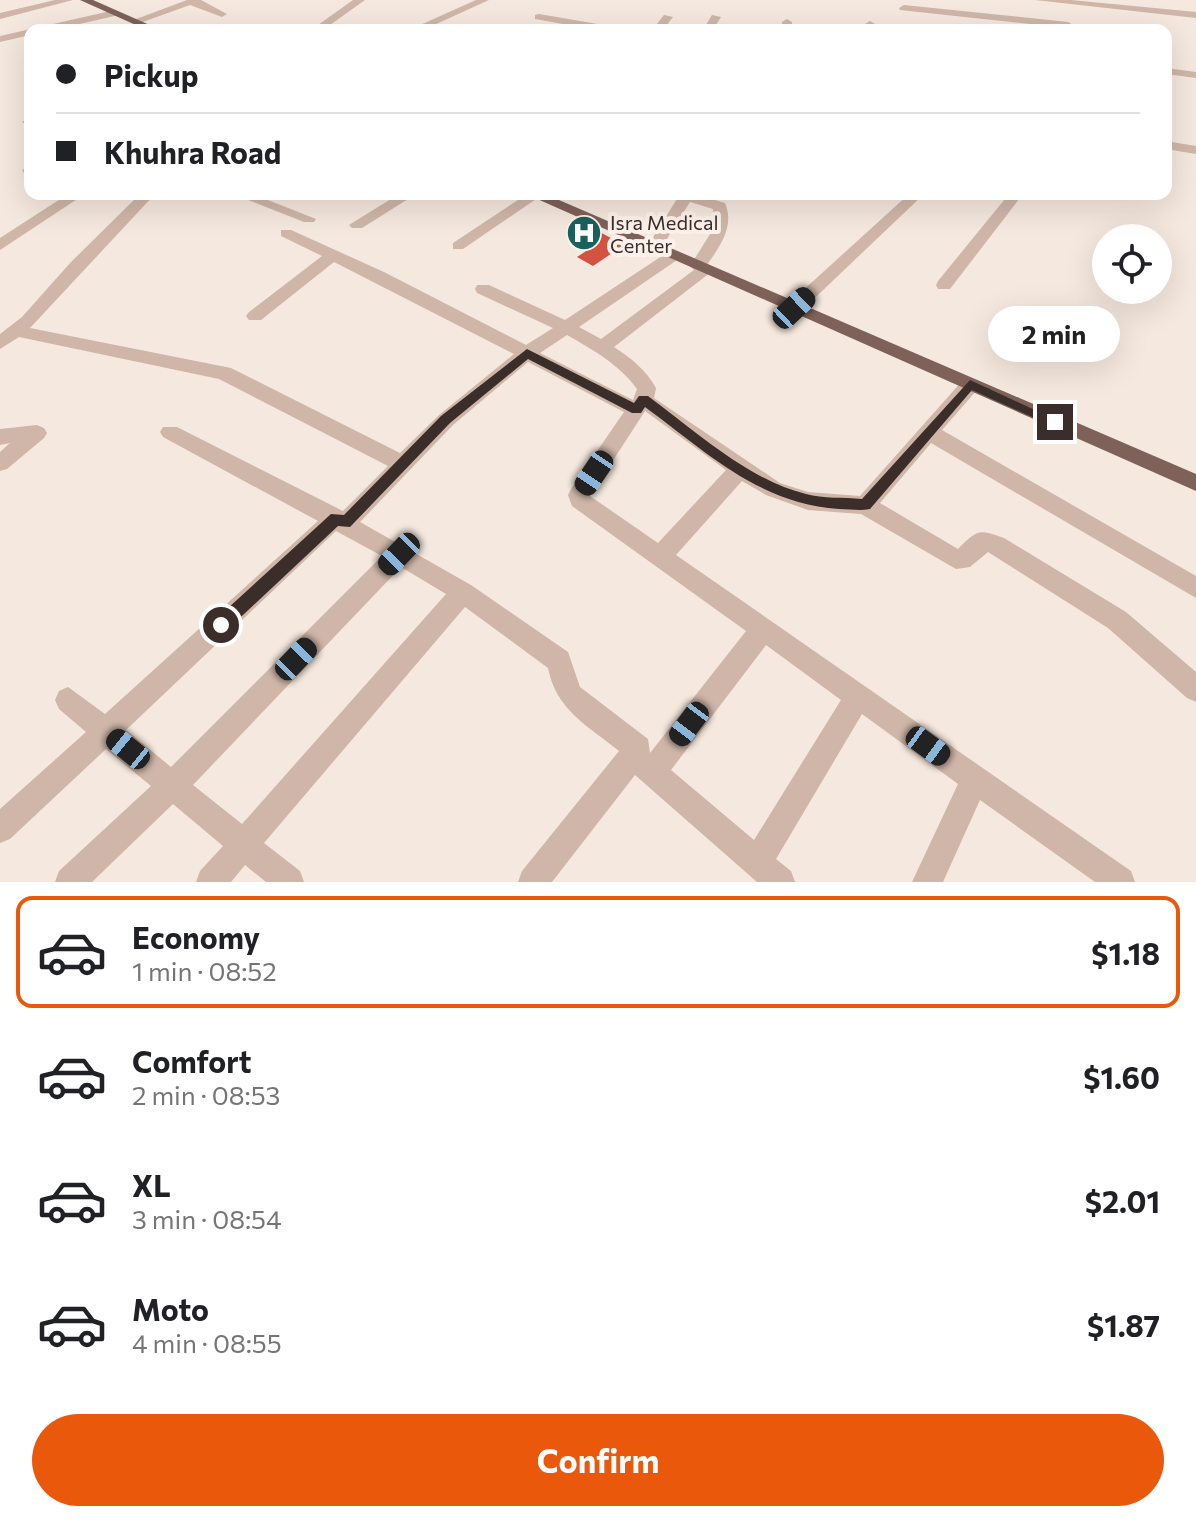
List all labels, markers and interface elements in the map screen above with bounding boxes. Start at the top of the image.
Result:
text: Pickup [104,56,198,93]
text: Khuhra Road [104,133,281,170]
place label: Isra Medical Center [610,210,719,257]
hospital icon: Isra Medical Center [565,214,603,252]
map controls [1092,224,1172,304]
button: locate [1092,224,1172,304]
car [768,283,820,333]
callout: 2 min [989,306,1121,362]
text: 2 min [1022,318,1086,349]
route end [1037,404,1073,440]
car [571,446,617,500]
car [374,528,424,580]
route start [203,607,239,643]
car [271,633,321,685]
car [665,698,713,750]
car [902,722,954,770]
car [102,725,154,773]
icon: car [36,916,108,988]
text: Economy [132,918,260,955]
text: $1.18 [1091,934,1160,971]
text: 1 min · 08:52 [132,955,277,986]
icon: car [36,1040,108,1112]
text: Comfort [132,1042,251,1079]
text: $1.60 [1083,1058,1160,1095]
text: 2 min · 08:53 [132,1079,280,1110]
icon: car [36,1164,108,1236]
text: XL [132,1166,171,1203]
text: $2.01 [1085,1182,1160,1219]
text: 3 min · 08:54 [132,1203,282,1234]
icon: car [36,1288,108,1360]
text: Moto [132,1290,209,1327]
text: $1.87 [1087,1306,1160,1343]
text: 4 min · 08:55 [132,1327,282,1358]
button: Confirm [32,1414,1164,1506]

